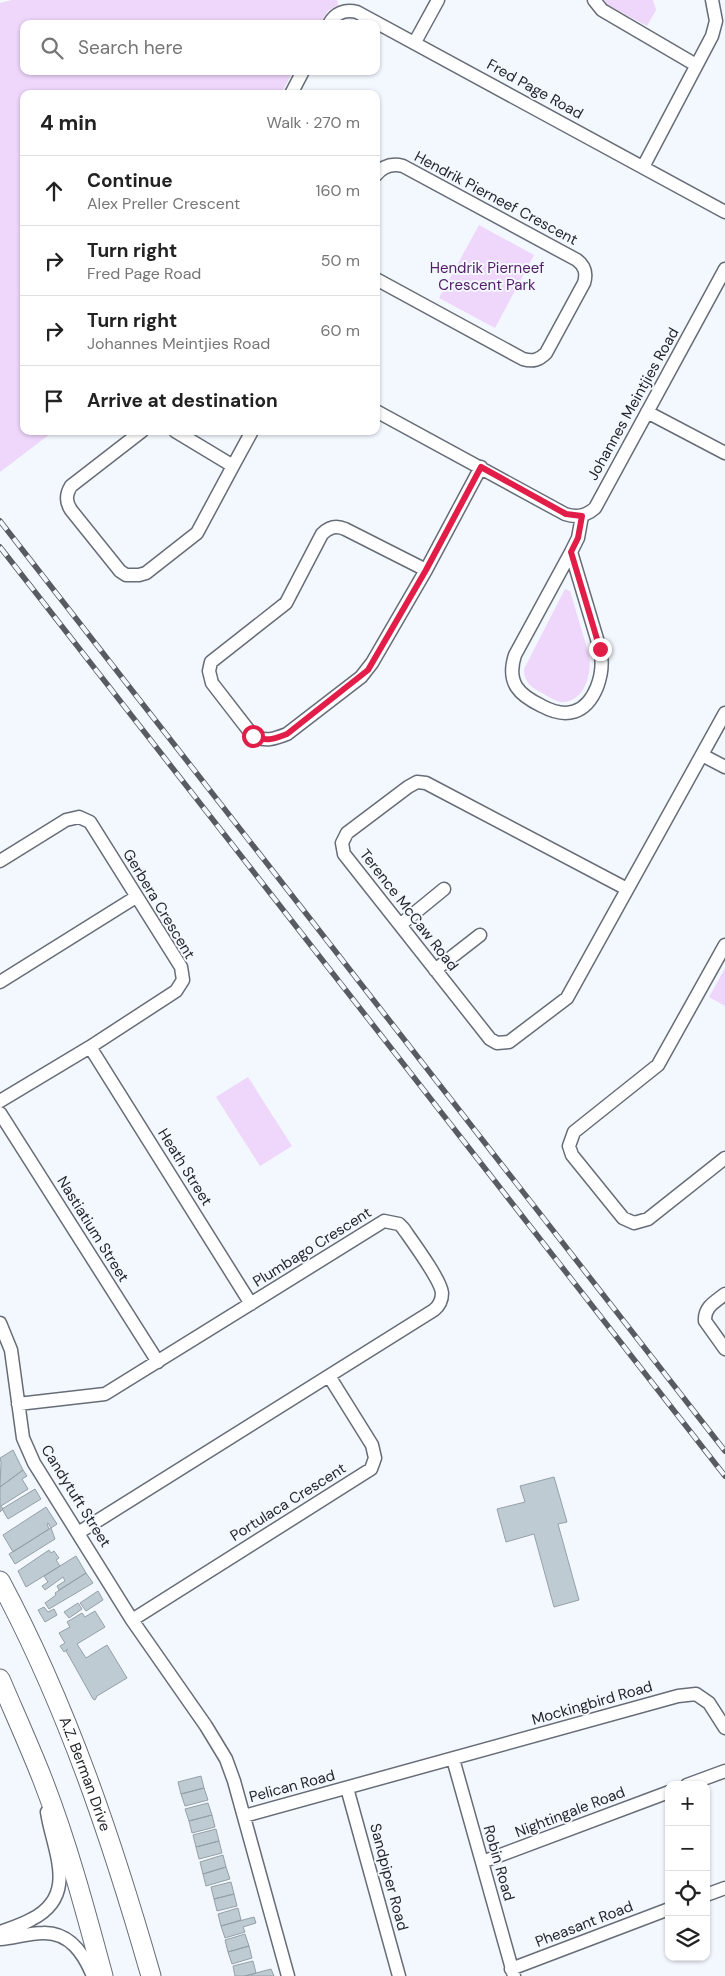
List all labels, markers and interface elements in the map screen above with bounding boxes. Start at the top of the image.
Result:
search box [20,20,380,75]
icon: search [38,34,66,62]
text: Search here [78,35,183,60]
street label: Fred Page Road [483,54,587,124]
text: 4 min [40,109,97,137]
text: Walk · 270 m [267,112,360,133]
street label: Hendrik Pierneef Crescent [411,146,581,250]
text: Continue [87,168,173,193]
icon: ahead [40,177,68,205]
text: 160 m [316,180,360,201]
text: Alex Preller Crescent [87,193,240,214]
text: Turn right [87,238,177,263]
icon: right [40,247,68,275]
text: 50 m [321,250,360,271]
park label: Hendrik Pierneef Crescent Park [430,258,544,295]
text: Fred Page Road [87,263,201,284]
text: Turn right [87,308,177,333]
icon: right [40,317,68,345]
text: 60 m [320,320,360,341]
street label: Johannes Meintjies Road [583,324,683,484]
text: Johannes Meintjies Road [87,333,270,354]
icon: arrive [40,387,68,415]
text: Arrive at destination [87,388,278,413]
route end [589,638,612,661]
route start [242,725,265,748]
street label: Gerbera Crescent [118,845,200,963]
street label: Terence McCaw Road [355,845,463,975]
street label: Heath Street [153,1125,217,1210]
street label: Nastiatium Street [52,1172,134,1286]
street label: Plumbago Crescent [249,1202,375,1292]
street label: Candytuft Street [36,1441,116,1551]
street label: Portulaca Crescent [226,1458,350,1546]
street label: Mockingbird Road [529,1676,655,1730]
street label: A.Z. Berman Drive [55,1714,115,1834]
street label: Pelican Road [247,1765,337,1807]
map controls [665,1781,710,1961]
button: + [665,1781,710,1826]
street label: Nightingale Road [512,1782,628,1842]
street label: Sandpiper Road [365,1821,413,1933]
street label: Robin Road [479,1823,519,1903]
button: − [665,1826,710,1871]
button: locate [665,1871,710,1916]
street label: Pheasant Road [532,1896,636,1952]
button: layers [665,1916,710,1961]

